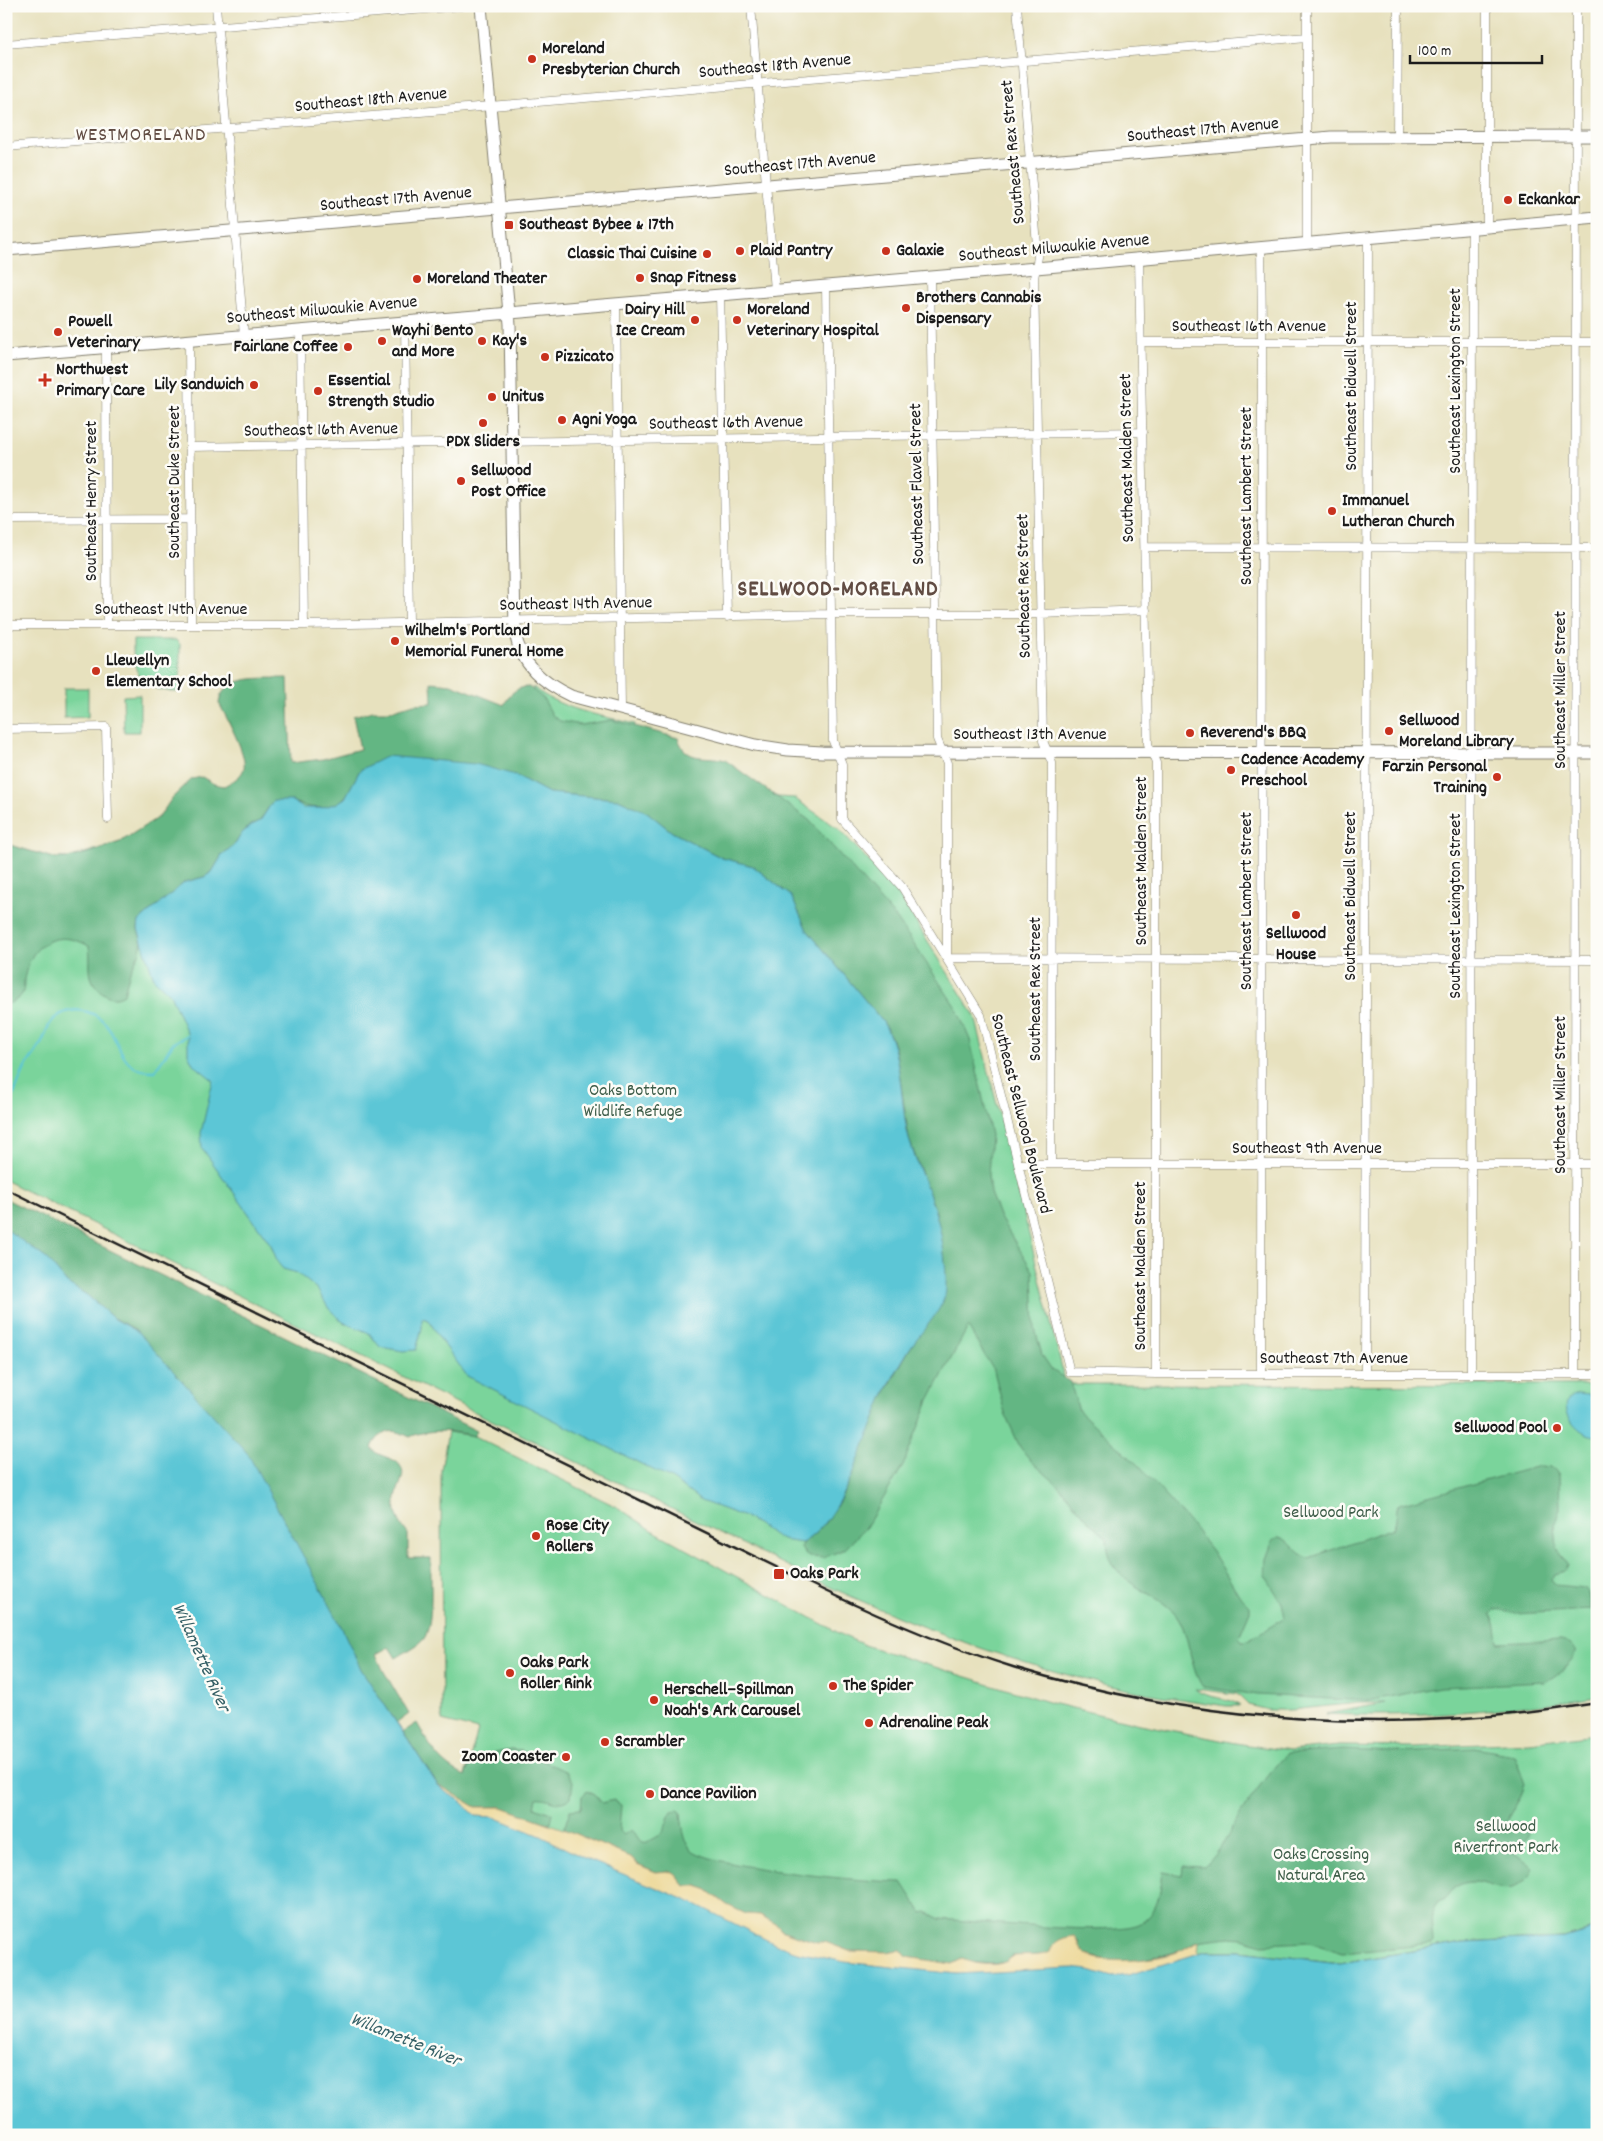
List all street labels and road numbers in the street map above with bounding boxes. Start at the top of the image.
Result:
street label: Southeast 18th Avenue [698,48,852,86]
street label: Southeast Rex Street [995,79,1033,225]
street label: Southeast 18th Avenue [294,82,448,120]
street label: Southeast 17th Avenue [1126,112,1280,150]
street label: Southeast 17th Avenue [723,146,877,184]
street label: Southeast 17th Avenue [319,181,473,219]
street label: Southeast Milwaukie Avenue [958,228,1150,270]
street label: Southeast Lexington Street [1444,288,1469,474]
street label: Southeast Milwaukie Avenue [226,290,418,332]
street label: Southeast Bidwell Street [1340,301,1365,471]
street label: Southeast 16th Avenue [1172,315,1326,340]
street label: Southeast Malden Street [1114,373,1142,543]
street label: Southeast Flavel Street [904,403,932,565]
street label: Southeast Duke Street [163,405,188,559]
street label: Southeast Lambert Street [1235,406,1260,585]
street label: Southeast 16th Avenue [649,410,803,438]
street label: Southeast 16th Avenue [244,417,398,445]
street label: Southeast Henry Street [80,420,105,581]
street label: Southeast Rex Street [1011,513,1039,658]
street label: Southeast 14th Avenue [499,591,653,619]
street label: Southeast 14th Avenue [95,598,248,623]
street label: Southeast Miller Street [1549,611,1574,769]
street label: Southeast 13th Avenue [953,723,1107,748]
street label: Southeast Malden Street [1130,776,1155,946]
street label: Southeast Lambert Street [1235,811,1260,990]
street label: Southeast Bidwell Street [1339,811,1364,981]
street label: Southeast Lexington Street [1444,813,1469,999]
street label: Southeast Rex Street [1024,916,1049,1061]
street label: Southeast Sellwood Boulevard [983,1011,1057,1217]
street label: Southeast Miller Street [1549,1016,1574,1174]
street label: Southeast 9th Avenue [1232,1137,1382,1162]
street label: Southeast Malden Street [1129,1181,1154,1351]
street label: Southeast 7th Avenue [1260,1347,1408,1372]

